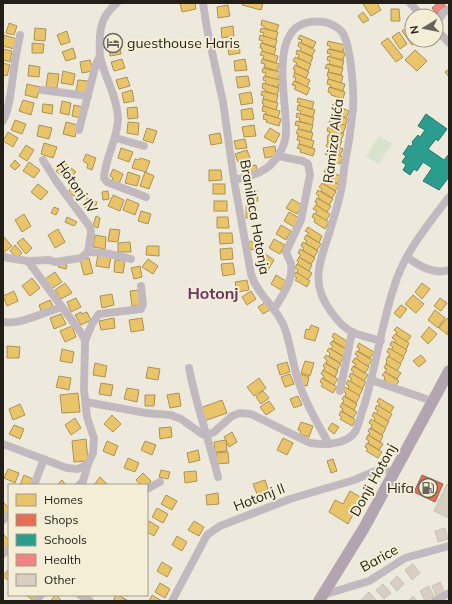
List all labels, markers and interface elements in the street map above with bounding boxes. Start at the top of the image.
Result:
north arrow [404,8,444,48]
text: N [407,24,422,35]
hotel icon: guesthouse Haris [102,32,124,54]
place label: guesthouse Haris [127,34,240,52]
street label: Ramiza Alića [319,98,347,184]
street label: Hotonj IV [52,157,102,217]
street label: Branilaca Hotonja [236,158,274,276]
district label: Hotonj [187,283,239,303]
street label: Donji Hotonj [346,441,400,519]
fuel station icon: Hifa [417,477,439,499]
street label: Hotonj II [231,479,287,515]
place label: Hifa [387,479,414,497]
legend [8,484,148,596]
text: Homes [44,492,83,507]
text: Shops [44,512,79,527]
text: Schools [44,532,87,547]
street label: Barice [357,540,401,576]
text: Health [44,552,81,567]
text: Other [44,572,76,587]

